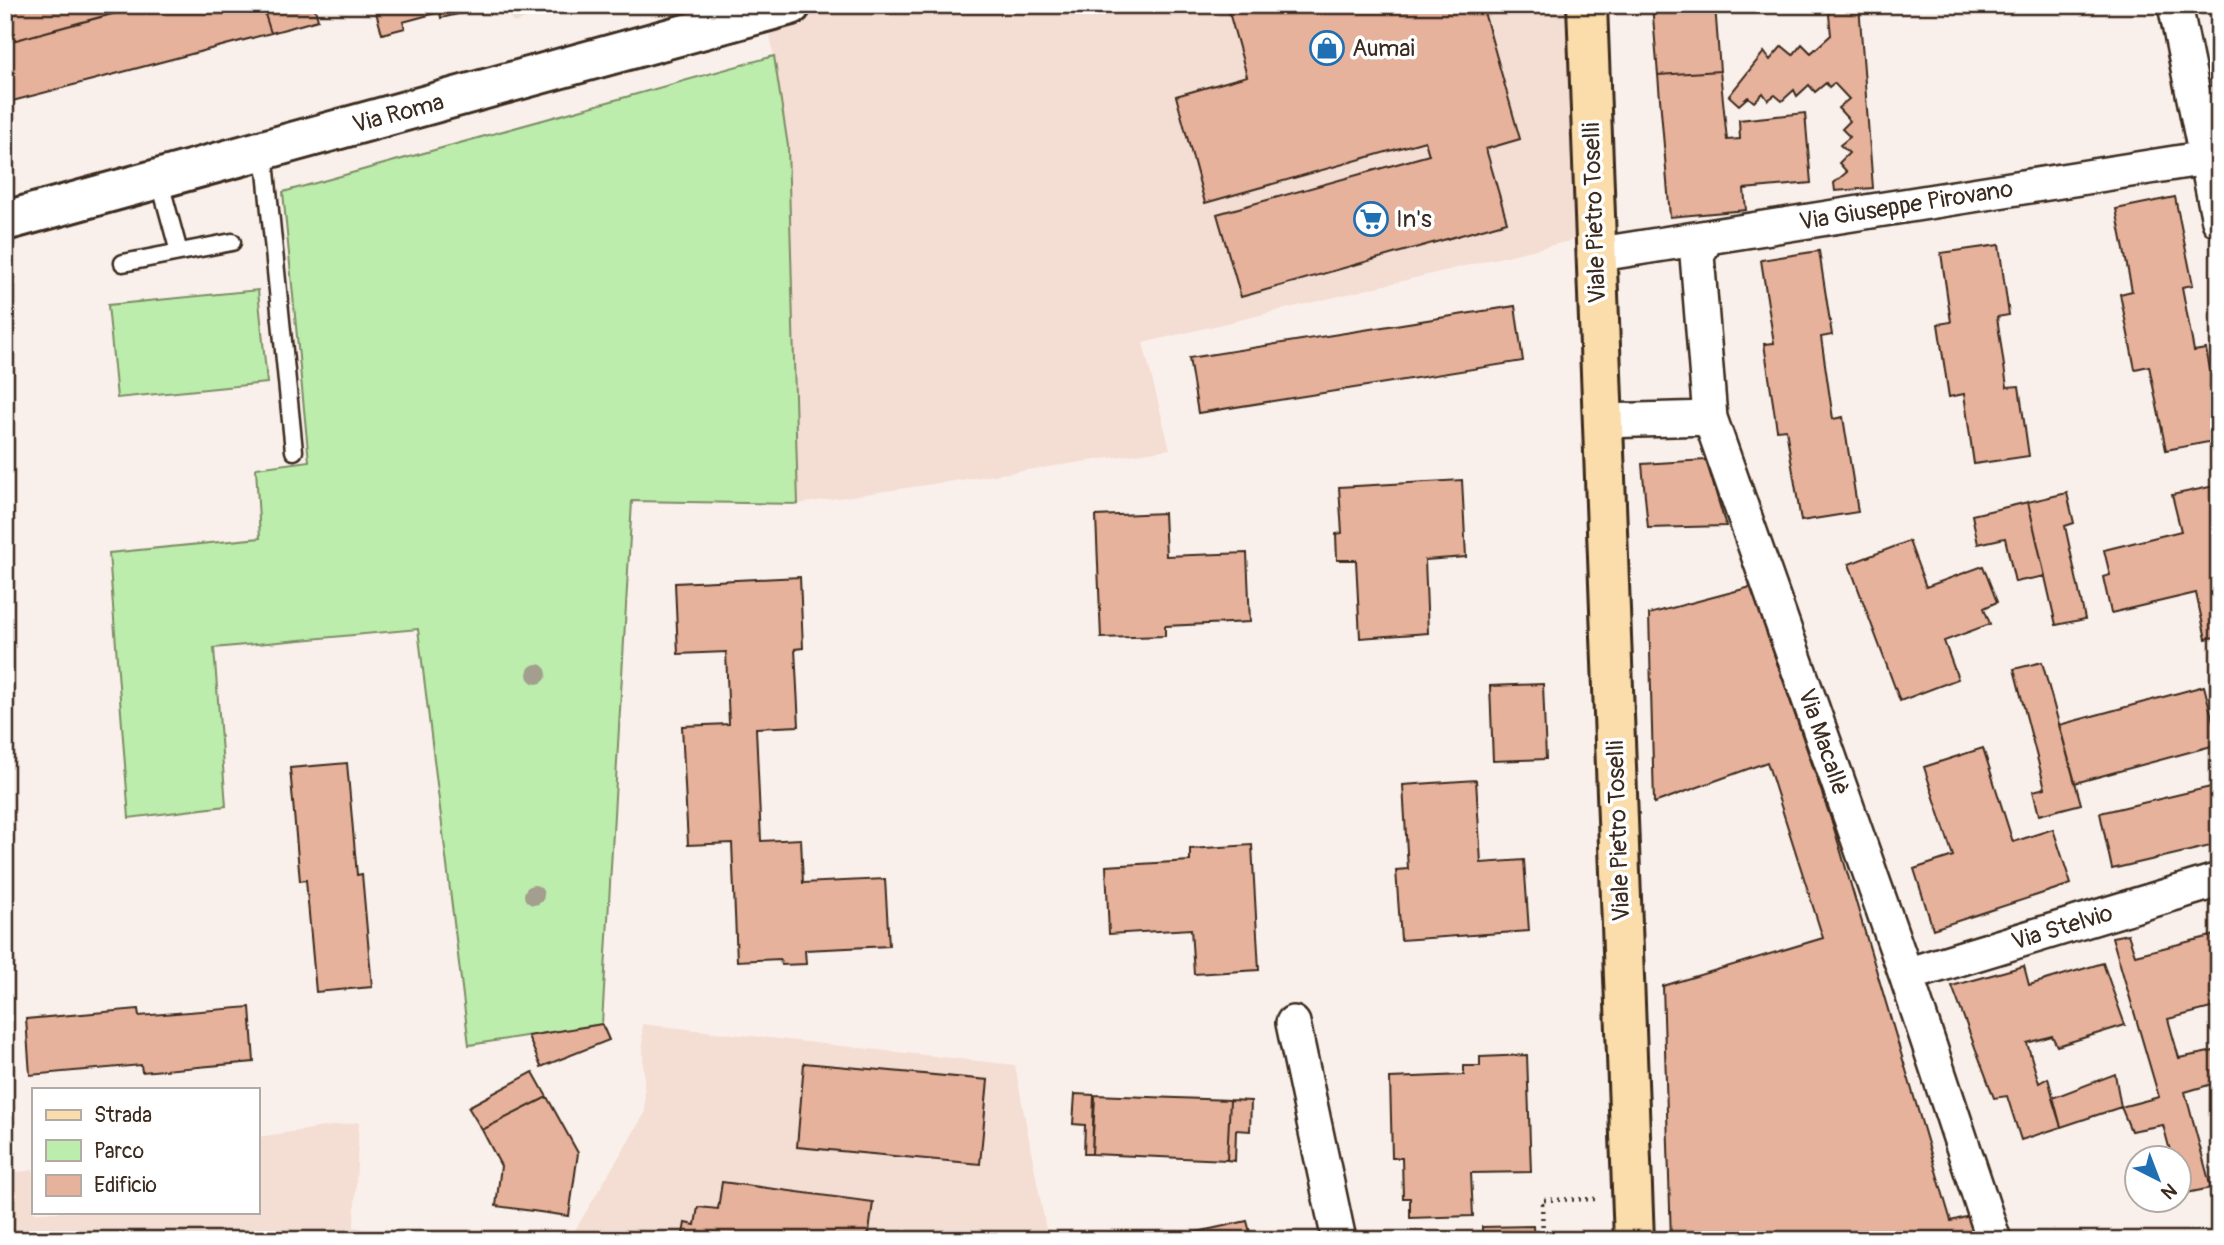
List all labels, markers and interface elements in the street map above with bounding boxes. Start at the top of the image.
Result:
shop icon: Aumai [1308,29,1346,67]
place label: Aumai [1352,34,1415,63]
street label: Via Roma [349,87,447,140]
street label: Viale Pietro Toselli [1577,122,1612,304]
street label: Via Giuseppe Pirovano [1797,174,2015,237]
supermarket icon: In's [1352,200,1390,238]
place label: In's [1396,205,1432,234]
street label: Via Macallè [1792,685,1855,799]
street label: Viale Pietro Toselli [1601,740,1636,922]
street label: Via Stelvio [2008,898,2116,957]
legend [32,1088,259,1214]
text: Strada [94,1102,152,1129]
text: Parco [94,1138,144,1165]
north arrow [2122,1144,2192,1214]
text: Edificio [94,1172,157,1199]
text: N [2156,1178,2182,1204]

